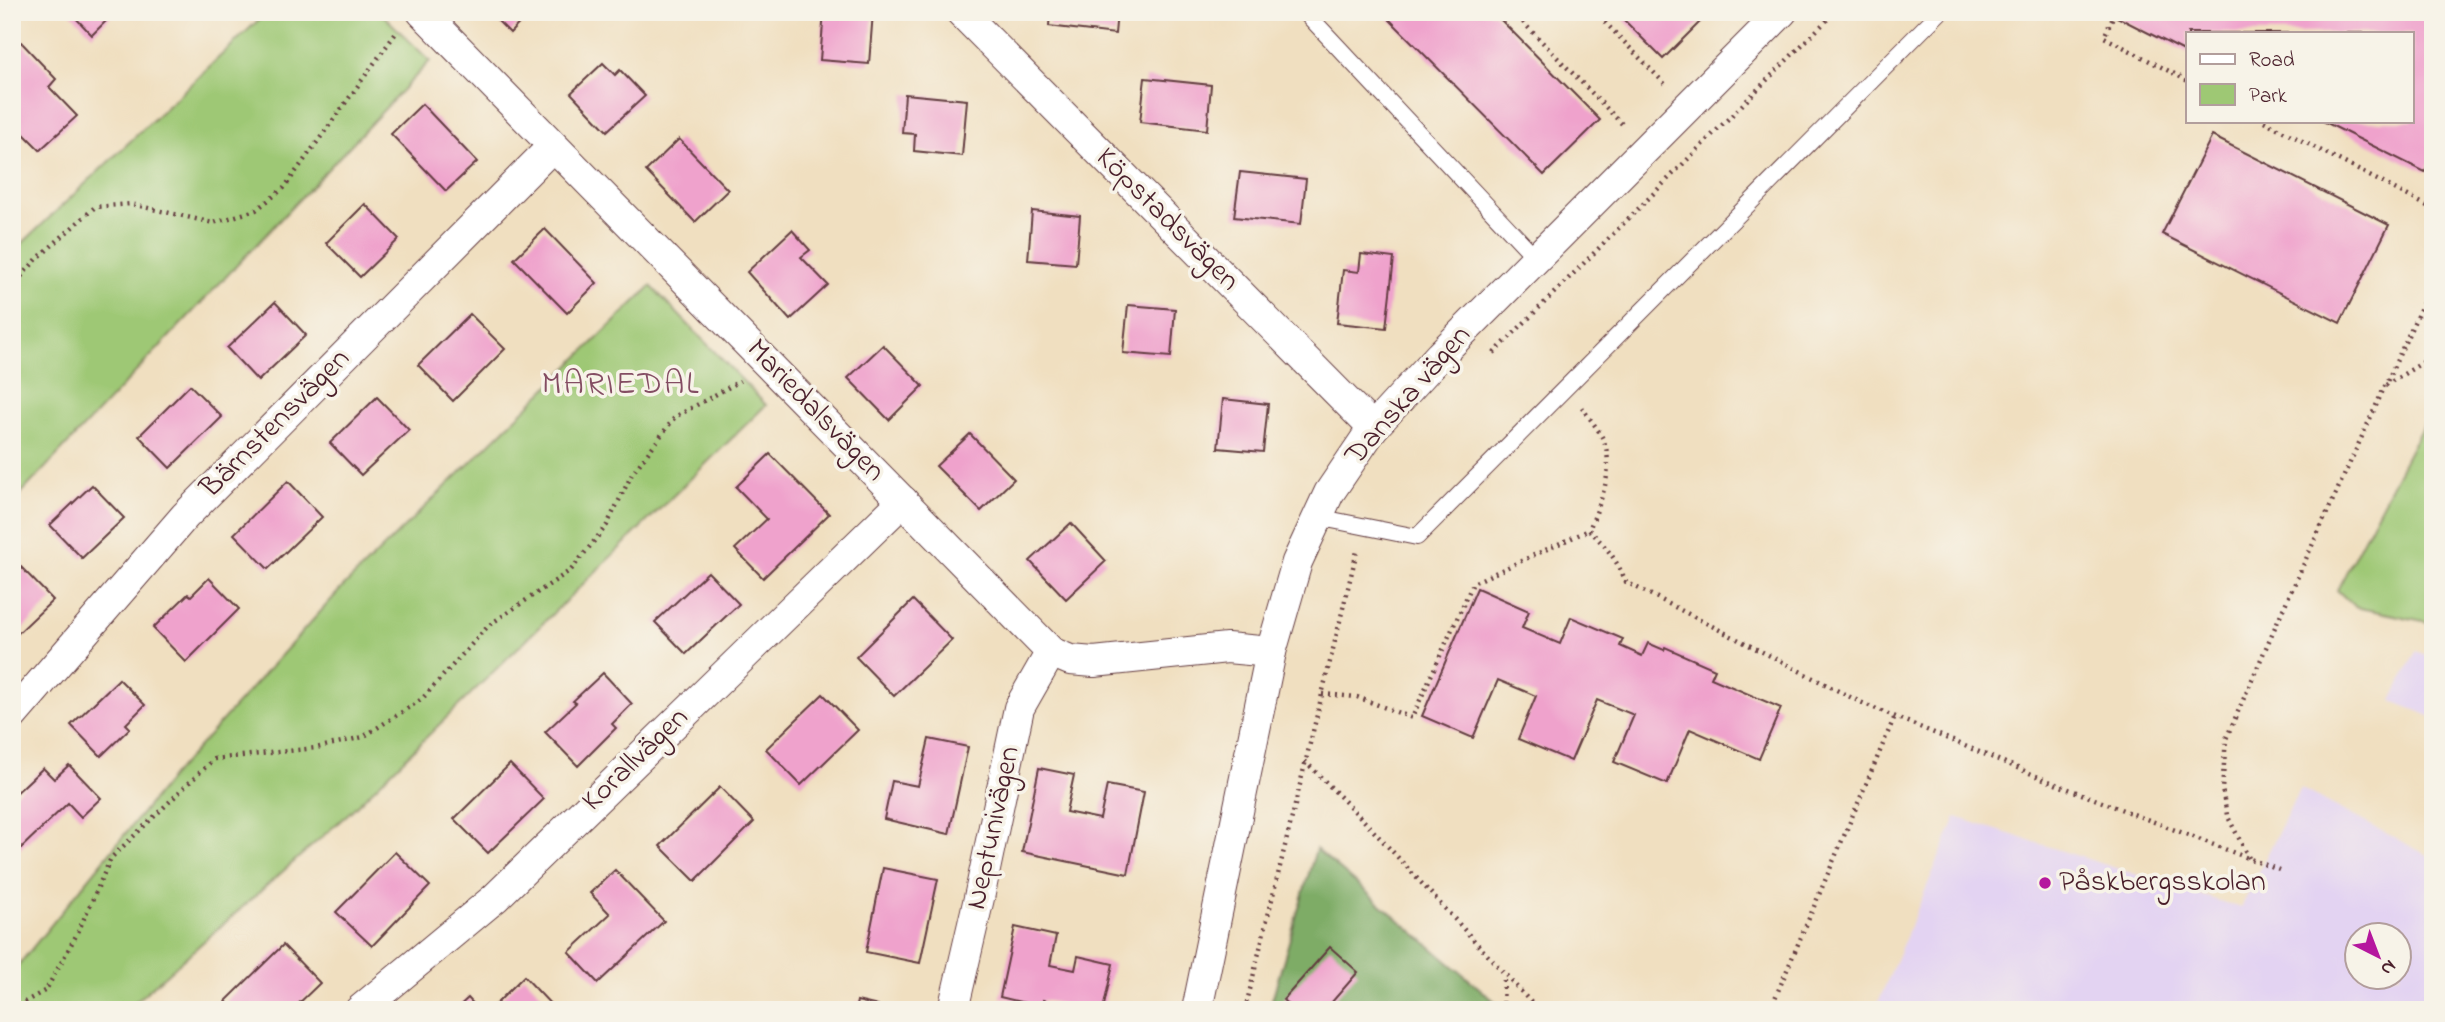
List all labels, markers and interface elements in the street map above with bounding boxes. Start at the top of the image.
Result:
legend [2186,32,2414,122]
text: Road [2249,46,2295,76]
text: Park [2249,82,2288,112]
street label: Köpstadsvägen [1085,138,1249,302]
street label: Danska vägen [1335,316,1483,477]
street label: Mariedalsvägen [735,329,895,493]
street label: Bärnstensvägen [190,339,361,510]
district label: MARIEDAL [541,361,701,409]
street label: Korallvägen [572,698,700,822]
street label: Neptunivägen [955,742,1033,914]
place label: Påskbergsskolan [2059,861,2266,905]
marker: Påskbergsskolan [2037,875,2053,891]
north arrow [2344,920,2414,990]
text: N [2374,952,2402,981]

